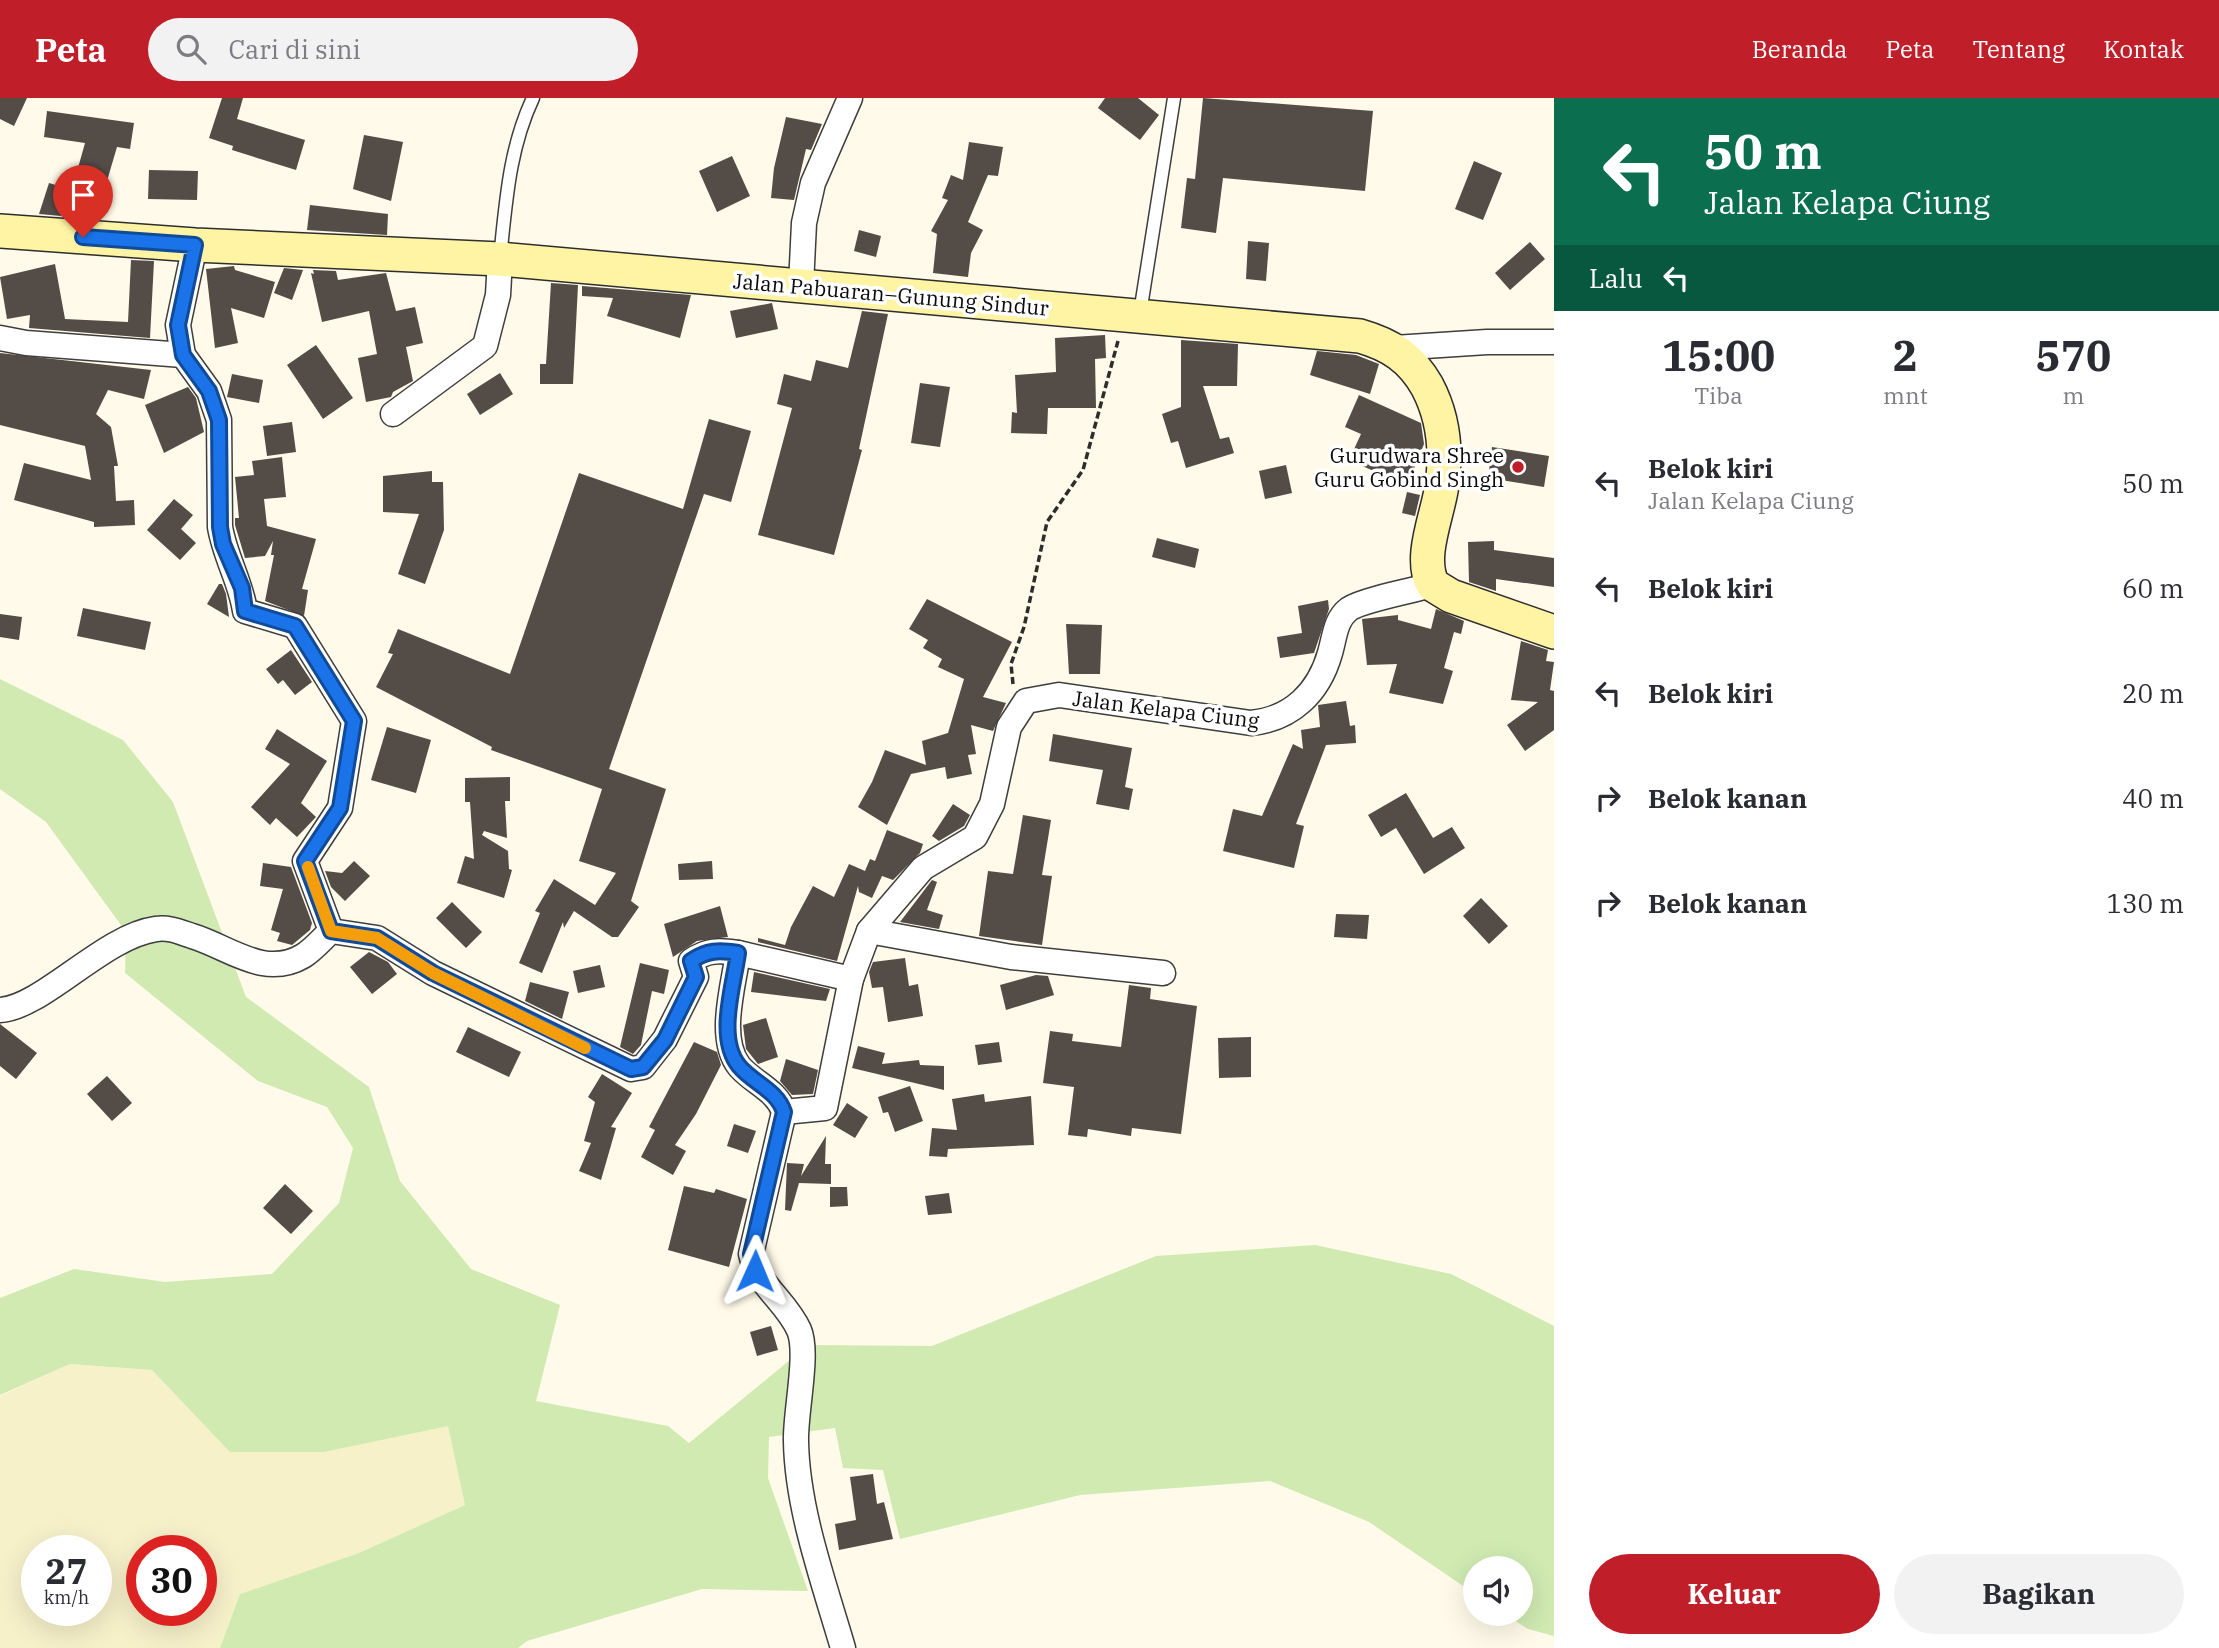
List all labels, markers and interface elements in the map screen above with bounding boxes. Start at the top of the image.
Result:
search box [148,18,638,81]
text: Peta [35,28,106,71]
icon: search [172,30,210,68]
text: Cari di sini [228,32,361,66]
text: Beranda [1752,33,1847,65]
text: Peta [1885,33,1934,65]
text: Tentang [1972,33,2065,65]
text: Kontak [2103,33,2184,65]
text: 50 m [1704,119,1822,182]
icon: left [1589,126,1680,217]
pin [53,165,113,237]
icon: arrive [64,176,102,214]
text: Jalan Kelapa Ciung [1704,181,1990,223]
icon: left [1657,259,1695,297]
text: Lalu [1589,261,1643,295]
street label: Jalan Pabuaran–Gunung Sindur [732,266,1051,322]
text: 15:00 [1662,328,1775,383]
text: 2 [1893,328,1918,383]
text: 570 [2036,328,2111,383]
text: Tiba [1694,380,1743,410]
text: mnt [1883,380,1928,410]
text: m [2062,380,2084,410]
place label: Gurudwara Shree Guru Gobind Singh [1314,441,1504,493]
text: Belok kiri [1648,451,1773,485]
marker: Gurudwara Shree Guru Gobind Singh [1510,459,1526,475]
icon: left [1589,464,1627,502]
text: 50 m [2122,466,2184,500]
text: Jalan Kelapa Ciung [1648,485,1854,515]
icon: left [1589,569,1627,607]
text: Belok kiri [1648,571,1773,605]
text: 60 m [2122,571,2184,605]
icon: left [1589,674,1627,712]
text: Belok kiri [1648,676,1773,710]
text: 20 m [2122,676,2184,710]
street label: Jalan Kelapa Ciung [1071,684,1262,734]
icon: right [1589,779,1627,817]
text: Belok kanan [1648,781,1807,815]
text: 40 m [2122,781,2184,815]
icon: right [1589,884,1627,922]
text: Belok kanan [1648,886,1807,920]
text: 130 m [2106,886,2184,920]
position arrow [718,1234,792,1308]
speed limit sign: 30 [126,1535,217,1626]
text: 27 [45,1548,88,1594]
button: Keluar [1589,1554,1880,1634]
button: Bagikan [1894,1554,2184,1634]
map controls [1463,1556,1533,1626]
button: sound [1463,1556,1533,1626]
text: km/h [44,1586,89,1609]

